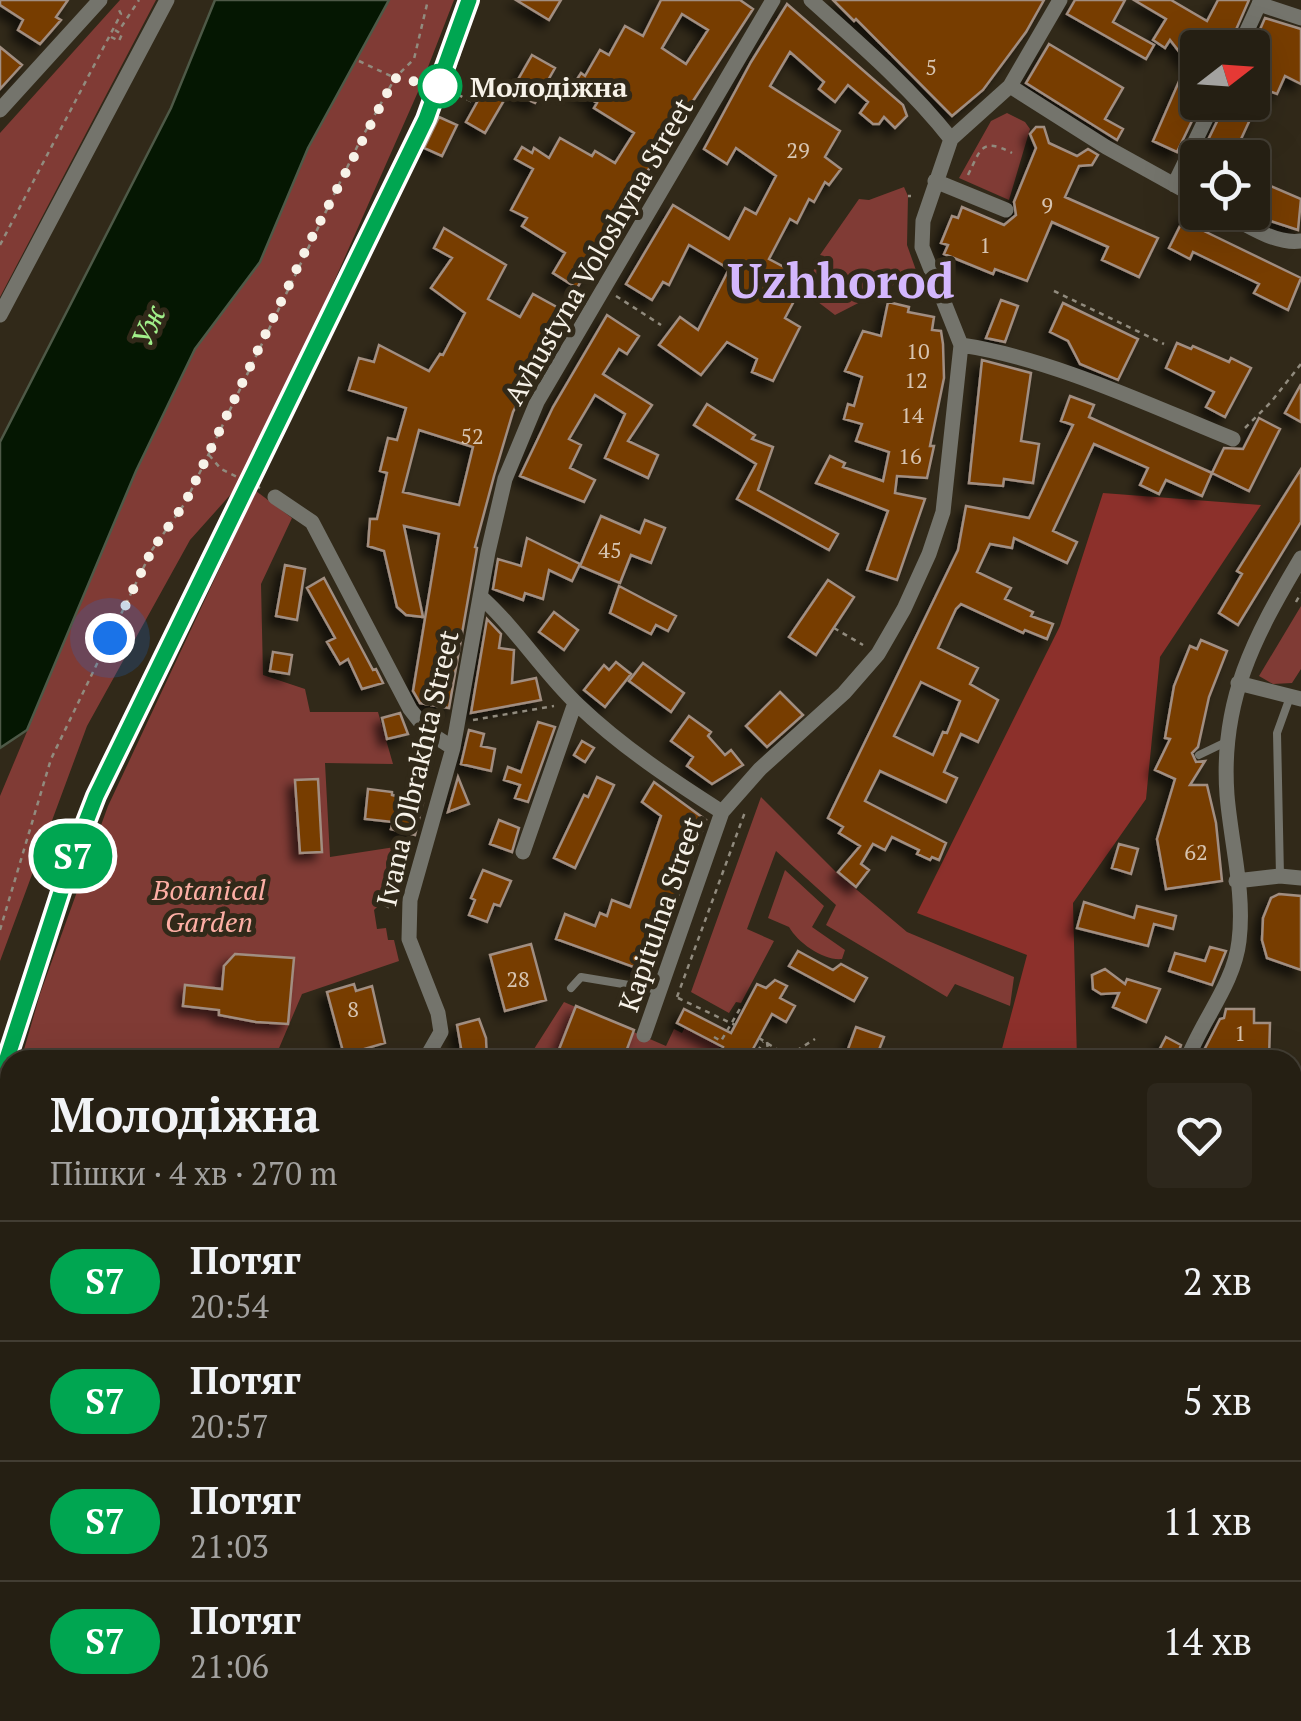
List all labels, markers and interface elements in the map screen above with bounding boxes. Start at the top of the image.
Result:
north arrow [1180,30,1270,120]
map controls [1180,30,1270,230]
house number: 5 [925,52,937,81]
marker: Молодіжна [419,65,461,107]
place label: Молодіжна [470,68,628,105]
street label: Avhustyna Voloshyna Street [495,90,701,411]
house number: 29 [786,135,810,164]
button: locate [1180,140,1270,230]
house number: 9 [1041,190,1053,219]
house number: 1 [979,230,991,259]
district label: Uzhhorod [728,248,955,312]
water label: Уж [121,298,175,353]
house number: 10 [906,336,930,365]
house number: 12 [904,365,928,394]
house number: 14 [900,400,924,429]
house number: 52 [460,421,484,450]
house number: 16 [898,441,922,470]
house number: 45 [598,535,622,564]
your location [85,613,135,663]
street label: Ivana Olbrakhta Street [367,626,467,910]
street label: Kapitulna Street [609,811,711,1016]
line badge: S7 [28,824,118,888]
text: S7 [53,833,93,879]
house number: 62 [1184,837,1208,866]
park label: Botanical Garden [151,871,266,940]
house number: 28 [506,964,530,993]
house number: 8 [347,994,359,1023]
house number: 1 [1234,1018,1246,1047]
text: Молодіжна [50,1082,320,1146]
button: heart [1147,1083,1252,1188]
text: Пішки · 4 хв · 270 m [50,1152,338,1194]
text: Потяг [190,1235,301,1285]
text: 2 хв [1183,1256,1252,1306]
text: S7 [85,1258,125,1304]
text: 20:54 [190,1285,269,1327]
text: Потяг [190,1355,301,1405]
text: 5 хв [1183,1376,1252,1426]
text: S7 [85,1378,125,1424]
text: 20:57 [190,1405,269,1447]
text: Потяг [190,1475,301,1525]
text: 11 хв [1162,1496,1252,1546]
text: S7 [85,1498,125,1544]
text: 21:03 [190,1525,269,1567]
text: Потяг [190,1595,301,1645]
text: 14 хв [1162,1616,1252,1666]
text: S7 [85,1618,125,1664]
text: 21:06 [190,1645,269,1687]

